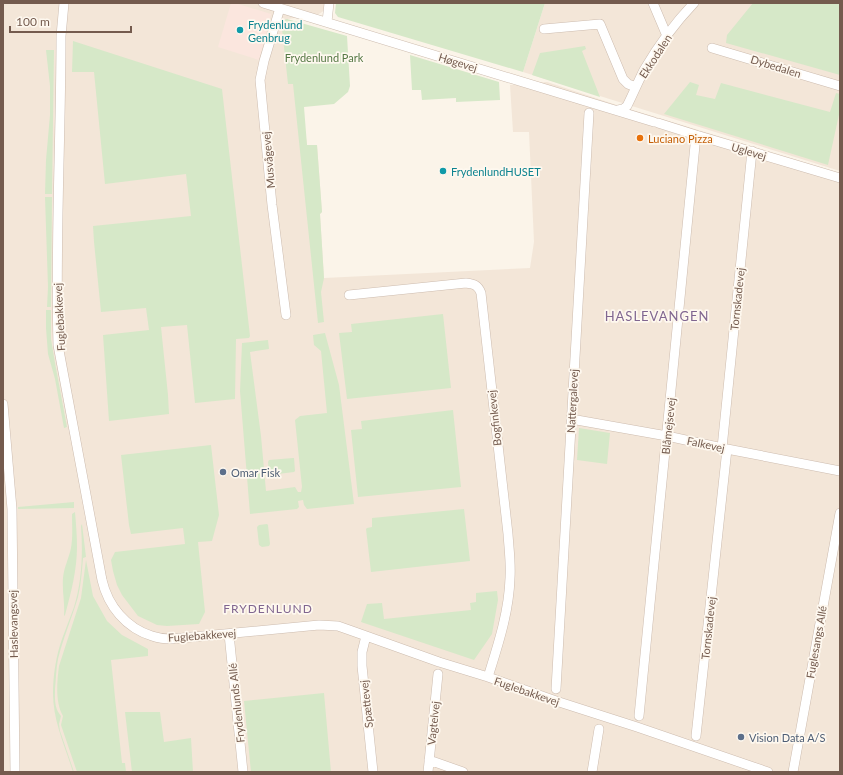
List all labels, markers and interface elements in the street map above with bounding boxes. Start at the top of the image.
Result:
scale bar [10,8,131,34]
text: 100 m [16,14,50,29]
place label: Frydenlund Genbrug [248,18,302,44]
marker: Frydenlund Genbrug [235,25,245,35]
street label: Ekkodalen [636,32,674,80]
street label: Høgevej [437,50,479,74]
park label: Frydenlund Park [285,51,364,64]
street label: Dybedalen [749,52,803,80]
street label: Musvågevej [259,131,277,189]
place label: Luciano Pizza [648,132,713,145]
marker: Luciano Pizza [635,133,645,143]
street label: Uglevej [730,140,768,162]
place label: FrydenlundHUSET [451,165,541,178]
marker: FrydenlundHUSET [438,166,448,176]
street label: Tornskadevej [727,267,747,331]
street label: Fuglebakkevej [51,282,67,351]
district label: HASLEVANGEN [605,308,709,324]
street label: Nattergalevej [564,368,580,433]
street label: Bogfinkevej [485,389,503,447]
street label: Blåmejsevej [659,397,677,455]
street label: Falkevej [686,434,726,454]
place label: Omar Fisk [231,466,280,479]
marker: Omar Fisk [218,467,228,477]
street label: Haslevangsvej [6,589,20,658]
street label: Tornskadevej [698,596,718,660]
district label: FRYDENLUND [223,601,313,616]
street label: Fuglesangs Allé [803,604,829,679]
street label: Fuglebakkevej [168,626,237,644]
street label: Frydenlunds Allé [225,662,247,743]
street label: Fuglebakkevej [493,674,562,708]
street label: Spættevej [357,679,375,729]
street label: Vagtelvej [424,700,442,746]
place label: Vision Data A/S [749,731,826,744]
marker: Vision Data A/S [736,732,746,742]

